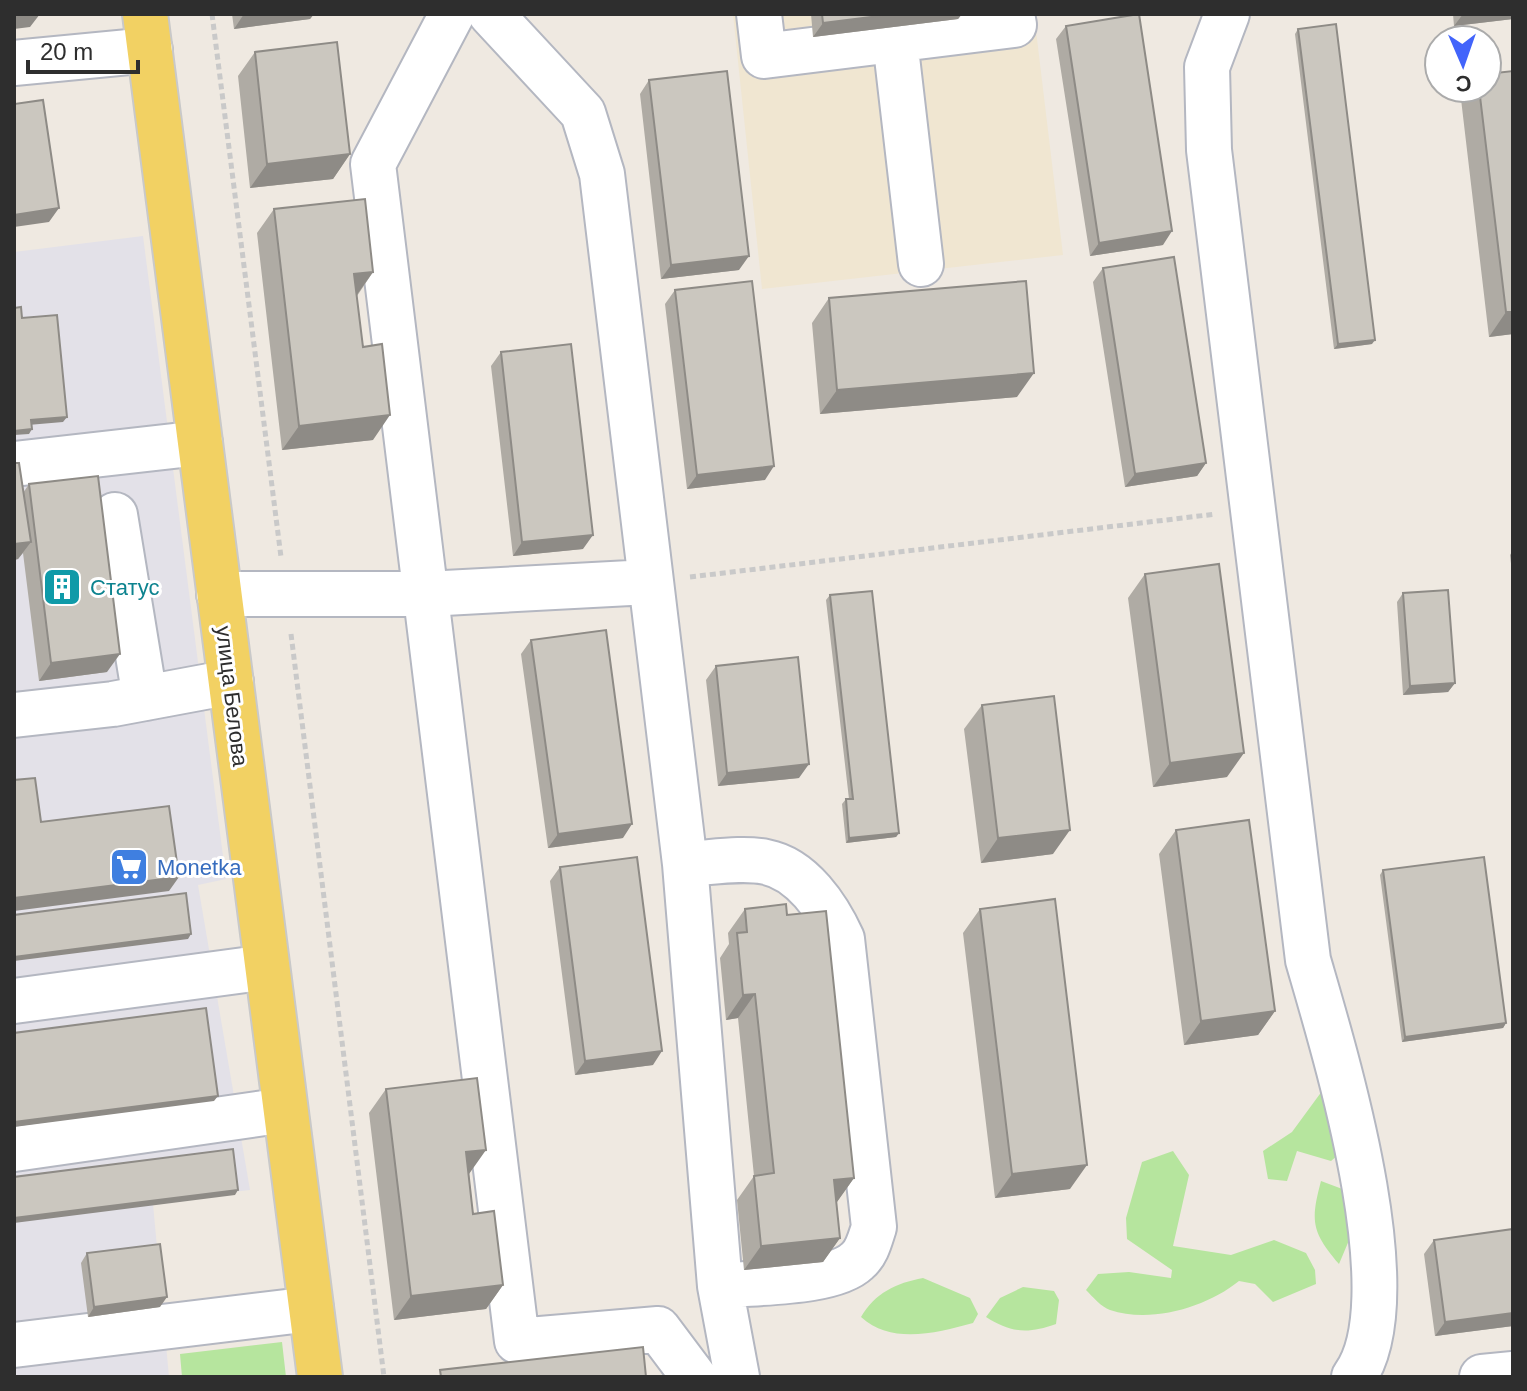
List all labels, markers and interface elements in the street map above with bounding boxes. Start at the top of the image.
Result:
scale bar [28,24,138,74]
north arrow [1423,24,1503,104]
text: 20 m [40,38,93,65]
text: С [1455,71,1472,96]
building icon: Статус [41,566,83,608]
place label: Статус [90,575,160,600]
street label: улица Белова [211,624,253,769]
supermarket icon: Monetka [108,846,150,888]
place label: Monetka [157,855,242,880]

